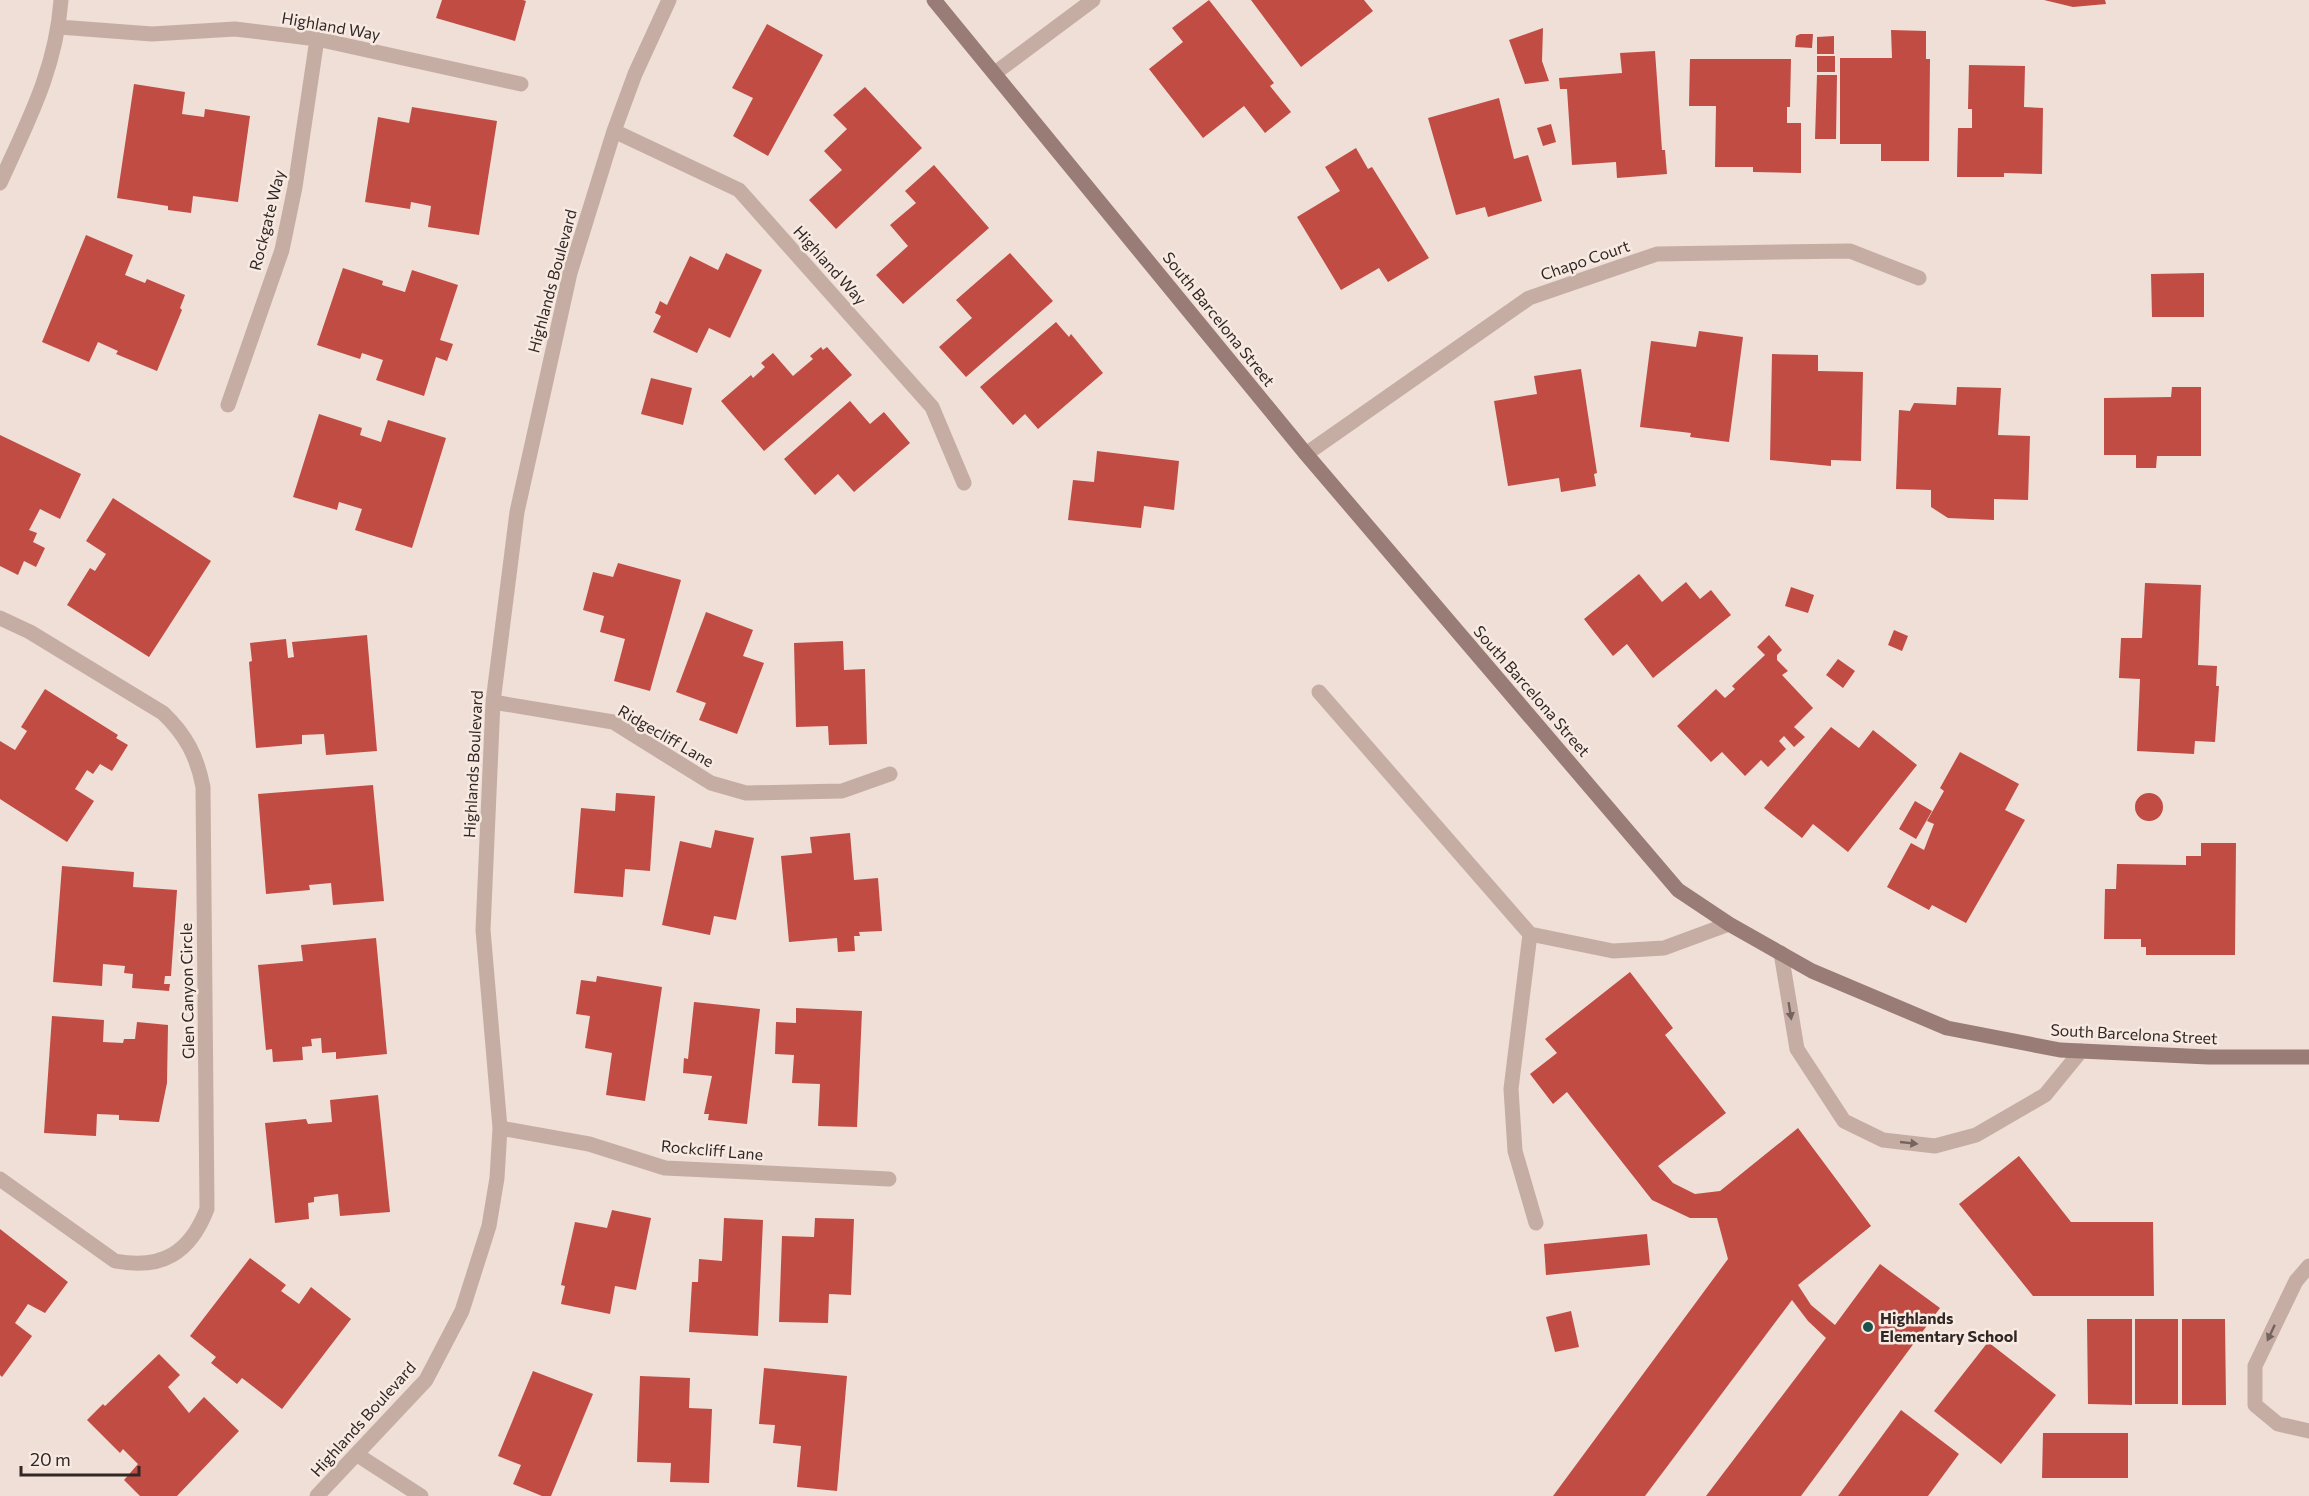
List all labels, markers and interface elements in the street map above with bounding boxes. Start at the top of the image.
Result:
street label: Highland Way [280,7,382,44]
street label: Rockgate Way [245,168,288,272]
street label: Highlands Boulevard [523,207,580,355]
street label: Highland Way [790,221,871,308]
street label: Chapo Court [1538,235,1632,284]
street label: South Barcelona Street [1159,248,1280,390]
street label: South Barcelona Street [1470,621,1595,760]
street label: Highlands Boulevard [459,690,486,838]
street label: Ridgecliff Lane [615,700,718,771]
street label: Glen Canyon Circle [176,923,197,1059]
one-way arrow [1786,1001,1795,1020]
street label: South Barcelona Street [2050,1020,2218,1047]
street label: Rockcliff Lane [660,1136,764,1163]
one-way arrow [1900,1138,1919,1148]
place label: Highlands Elementary School [1880,1308,2018,1345]
marker: Highlands Elementary School [1861,1320,1875,1334]
one-way arrow [2266,1325,2275,1342]
street label: Highlands Boulevard [306,1357,419,1480]
scale bar [21,1439,140,1477]
text: 20 m [30,1448,71,1470]

